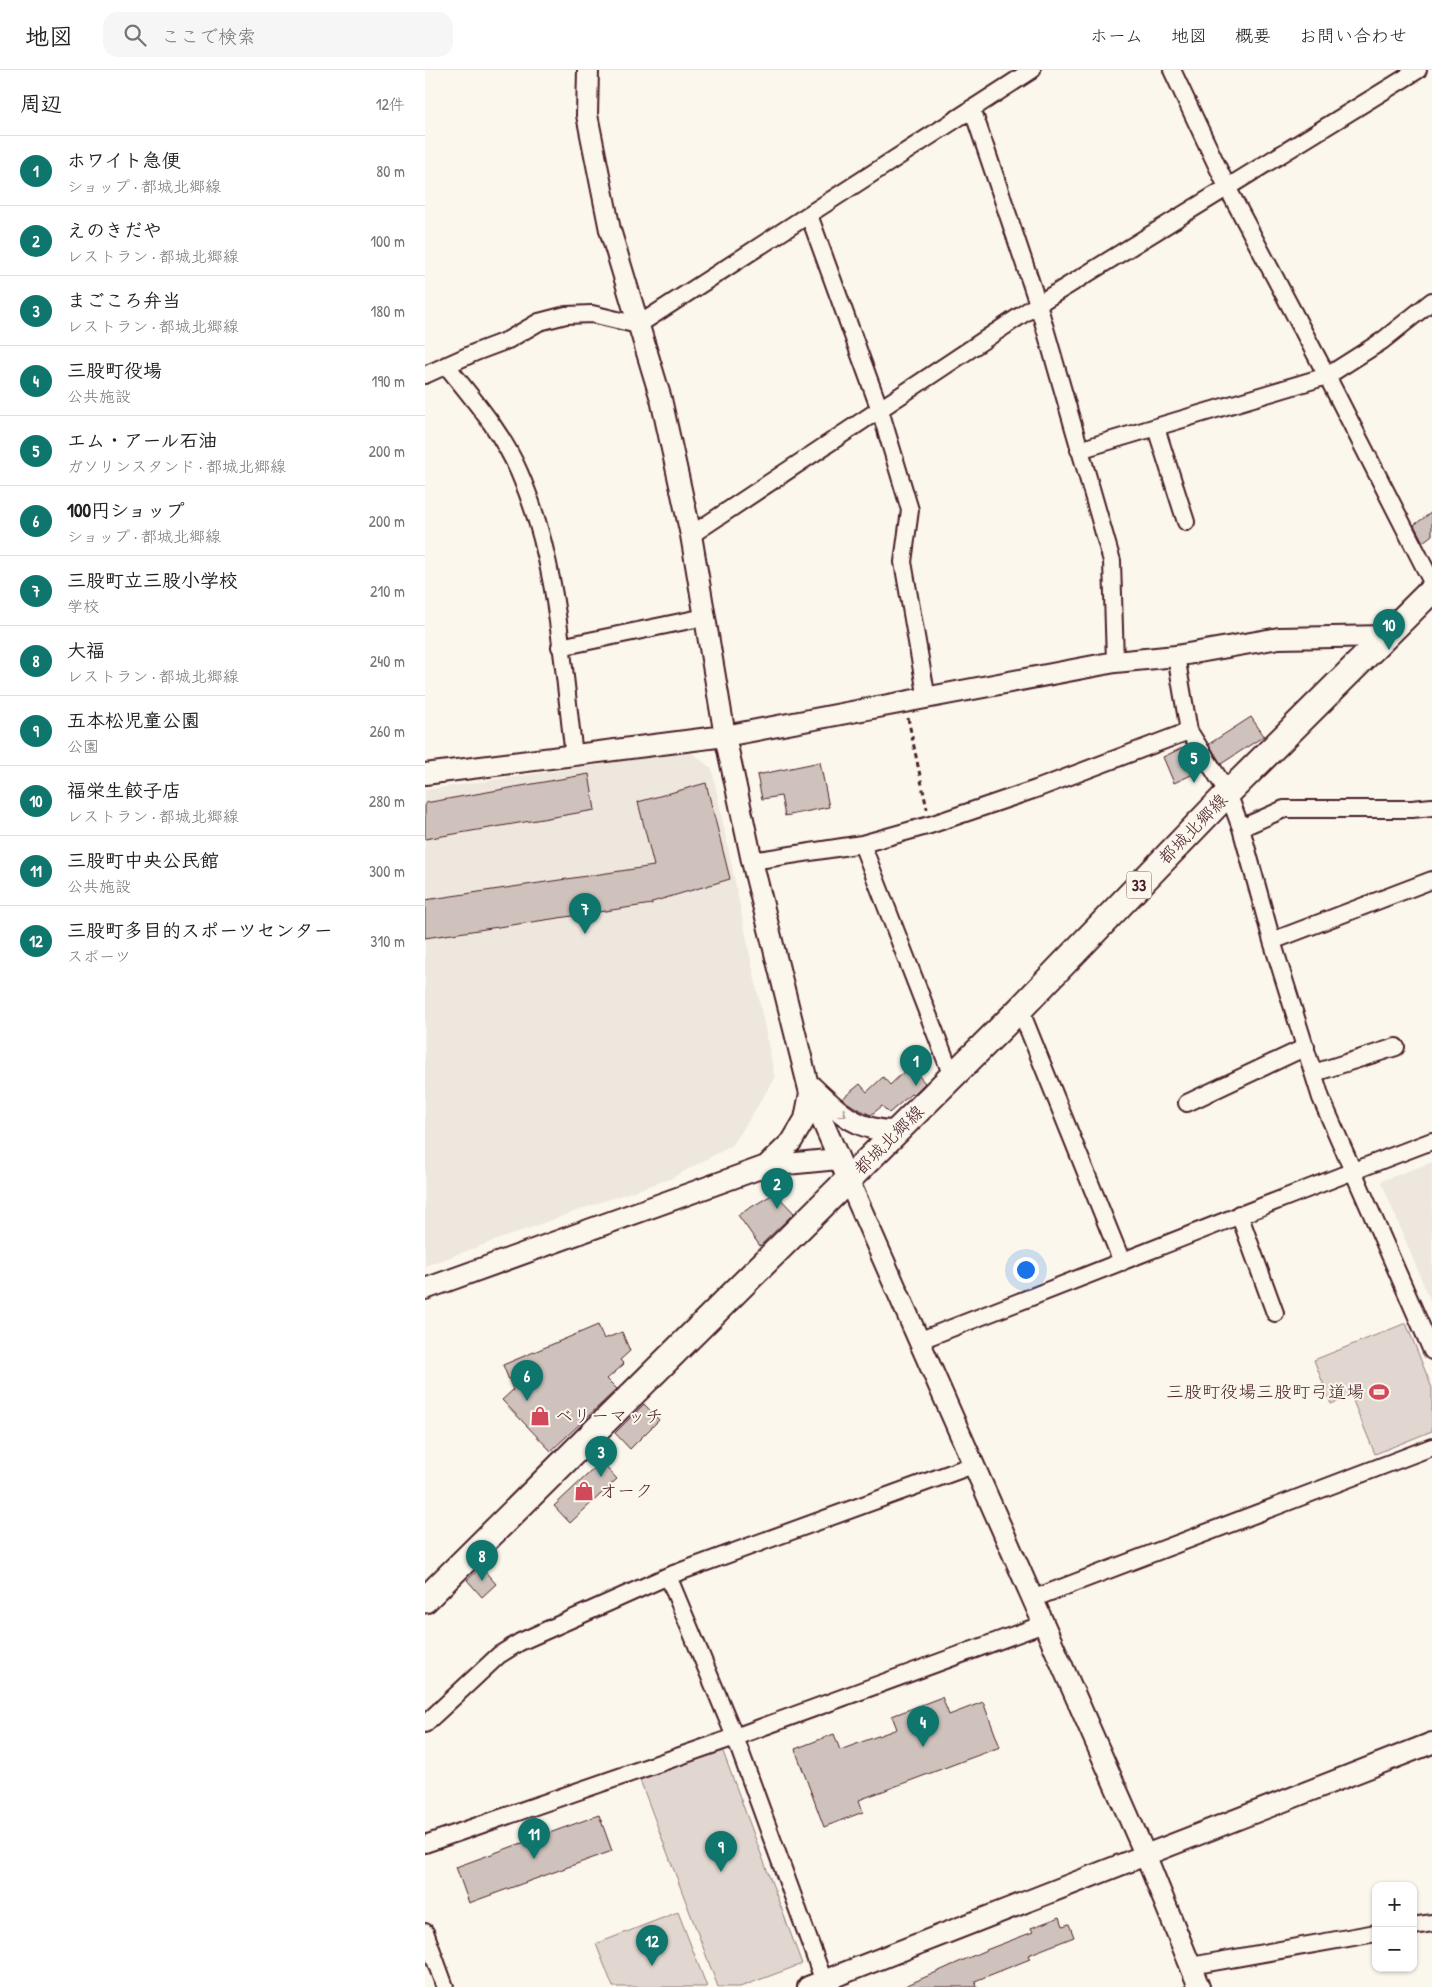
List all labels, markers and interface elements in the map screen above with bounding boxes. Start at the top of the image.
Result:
search box [103,12,453,57]
text: 地図 [25,20,73,52]
icon: search [121,21,149,49]
text: ここで検索 [161,23,256,49]
text: ホーム [1090,23,1143,48]
text: 地図 [1171,23,1207,48]
text: 概要 [1235,23,1271,48]
text: お問い合わせ [1299,23,1407,48]
text: 周辺 [20,89,62,118]
text: 12件 [376,93,405,115]
text: ホワイト急便 [67,147,181,173]
text: 1 [33,160,39,182]
text: 80 m [376,160,405,182]
text: ショップ · 都城北郷線 [67,175,221,197]
text: えのきだや [67,217,162,243]
text: 2 [32,230,40,252]
text: 100 m [370,230,405,252]
text: レストラン · 都城北郷線 [67,245,239,267]
text: まごころ弁当 [67,287,181,313]
text: 3 [32,300,40,322]
text: 180 m [371,300,405,322]
text: レストラン · 都城北郷線 [67,315,239,337]
text: 三股町役場 [67,357,162,383]
text: 4 [33,370,39,392]
text: 190 m [372,370,405,392]
text: 公共施設 [67,385,131,407]
text: エム・アール石油 [67,427,217,453]
text: 5 [33,440,39,462]
text: 200 m [369,440,405,462]
text: ガソリンスタンド · 都城北郷線 [67,455,286,477]
text: 100円ショップ [67,497,184,523]
text: 6 [33,510,39,532]
text: 200 m [369,510,405,532]
text: ショップ · 都城北郷線 [67,525,221,547]
text: 三股町立三股小学校 [67,567,238,593]
text: 7 [32,580,40,602]
text: 210 m [370,580,405,602]
text: 学校 [67,595,99,617]
pin: 10 [1373,609,1405,650]
text: 大福 [67,637,105,663]
text: 8 [33,650,39,672]
text: 240 m [370,650,405,672]
text: レストラン · 都城北郷線 [67,665,239,687]
text: 五本松児童公園 [67,707,200,733]
text: 9 [33,720,39,742]
text: 260 m [369,720,405,742]
text: 公園 [67,735,99,757]
pin: 5 [1178,742,1210,783]
text: 福栄生餃子店 [67,777,181,803]
street label: 都城北郷線 [1152,788,1233,870]
text: 10 [30,790,42,812]
text: 280 m [369,790,405,812]
text: レストラン · 都城北郷線 [67,805,239,827]
text: 三股町中央公民館 [67,847,219,873]
text: 11 [30,860,42,882]
text: 300 m [369,860,405,882]
road number: 33 [1127,872,1151,898]
text: 公共施設 [67,875,131,897]
pin: 7 [569,893,601,934]
text: 三股町多目的スポーツセンター [67,917,333,943]
text: 12 [29,930,43,952]
text: 310 m [370,930,405,952]
text: スポーツ [67,945,131,967]
pin: 1 [900,1045,932,1086]
street label: 都城北郷線 [848,1099,929,1180]
one-way arrow [837,1108,847,1117]
pin: 2 [761,1168,793,1209]
your location [1013,1257,1039,1283]
pin: 6 [511,1360,543,1401]
place label: 三股町役場三股町弓道場 [1166,1379,1364,1404]
sports icon: 三股町役場三股町弓道場 [1368,1381,1390,1403]
place label: ベリーマッチ [555,1403,663,1428]
shop icon: ベリーマッチ [529,1405,551,1427]
pin: 3 [585,1436,617,1477]
place label: オーク [599,1478,653,1503]
shop icon: オーク [573,1480,595,1502]
pin: 8 [466,1540,498,1581]
pin: 4 [907,1706,939,1747]
pin: 11 [518,1818,550,1859]
pin: 9 [705,1831,737,1872]
map controls [1372,1882,1417,1972]
button: + [1372,1882,1417,1927]
pin: 12 [636,1925,668,1966]
button: − [1372,1927,1417,1972]

